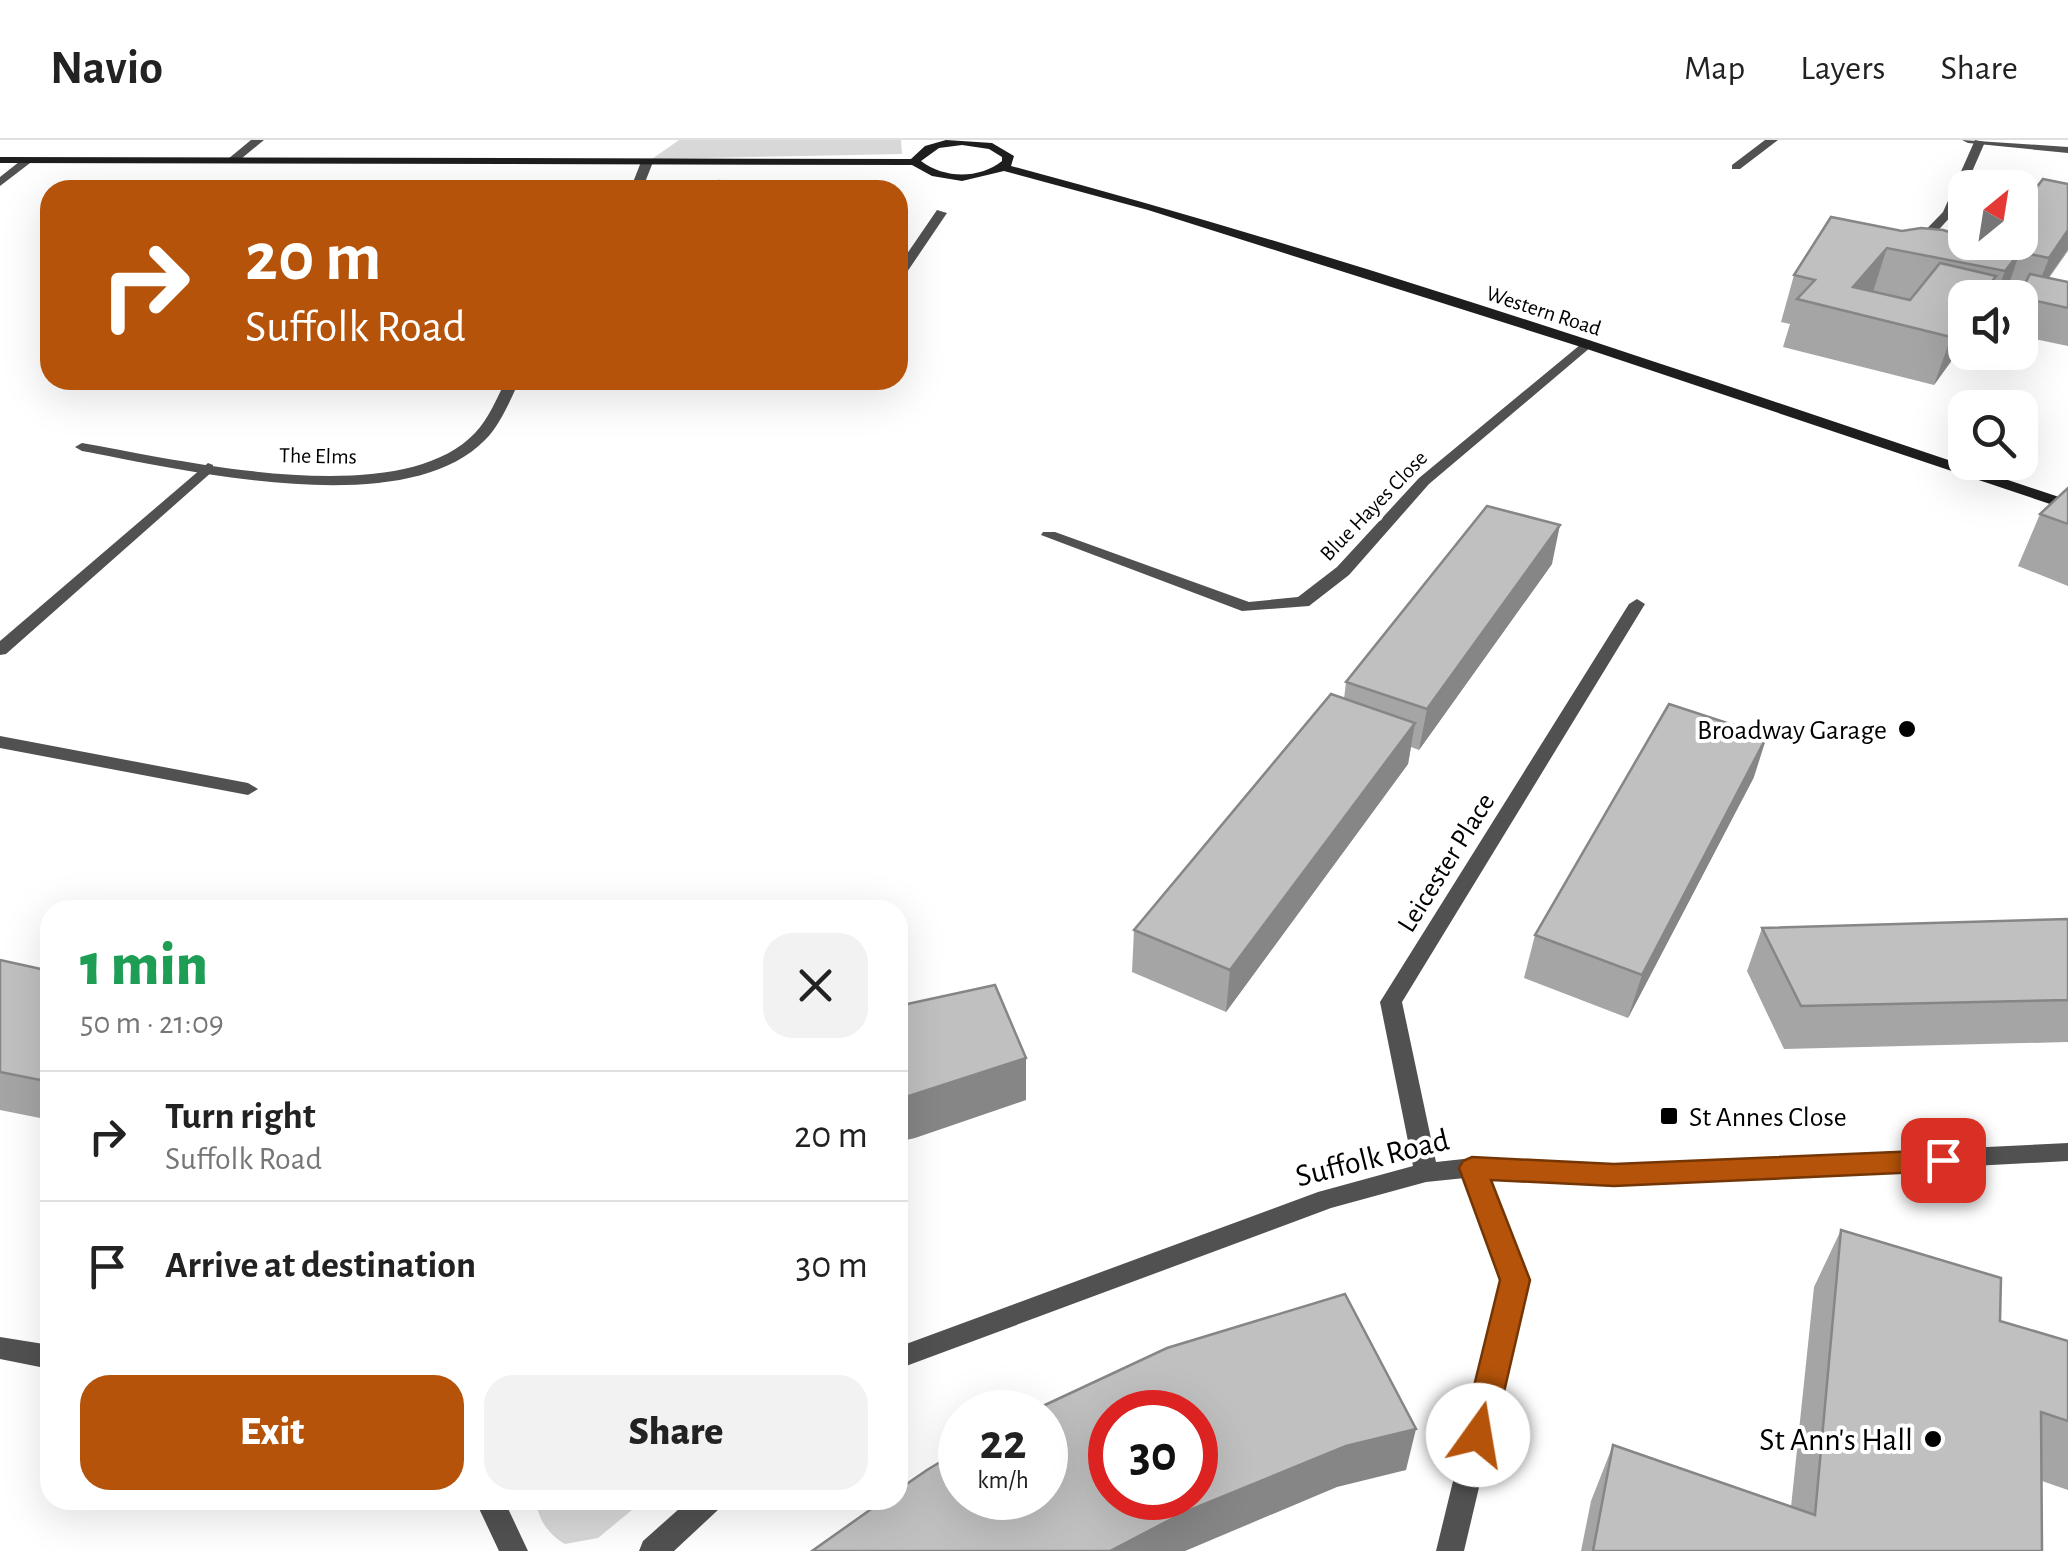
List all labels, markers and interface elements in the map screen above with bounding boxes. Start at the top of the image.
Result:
text: Navio [50,45,163,93]
text: Map [1684,51,1745,86]
text: Layers [1800,51,1885,86]
text: Share [1940,51,2018,86]
north arrow [1948,170,2038,260]
map controls [1948,170,2038,480]
icon: right [80,220,210,350]
text: 20 m [245,223,382,293]
button: sound [1948,280,2038,370]
street label: Western Road [1483,282,1604,340]
text: Suffolk Road [245,305,466,350]
button: search [1948,390,2038,480]
street label: The Elms [279,444,357,468]
street label: Blue Hayes Close [1316,446,1432,565]
place label: Broadway Garage [1697,717,1887,745]
marker: Broadway Garage [1896,718,1918,740]
street label: Leicester Place [1393,789,1500,938]
button: close [763,933,868,1038]
text: 1 min [80,936,208,996]
text: 50 m · 21:09 [80,1007,224,1039]
text: Turn right [165,1098,315,1136]
place label: St Annes Close [1689,1104,1847,1132]
marker: St Annes Close [1658,1105,1680,1127]
icon: right [80,1109,135,1164]
text: 20 m [794,1117,868,1155]
pin [1901,1118,1986,1203]
street label: Suffolk Road [1292,1123,1452,1192]
icon: arrive [1916,1133,1971,1188]
text: Suffolk Road [165,1143,322,1175]
icon: arrive [80,1239,135,1294]
text: Arrive at destination [165,1247,476,1285]
text: 30 m [796,1247,868,1285]
button: Exit [80,1375,464,1490]
button: Share [484,1375,868,1490]
position arrow [1426,1383,1530,1487]
speed limit sign: 30 [1088,1390,1218,1520]
text: 22 [979,1418,1027,1468]
place label: St Ann's Hall [1759,1424,1913,1456]
marker: St Ann's Hall [1922,1428,1944,1450]
text: km/h [977,1468,1029,1493]

